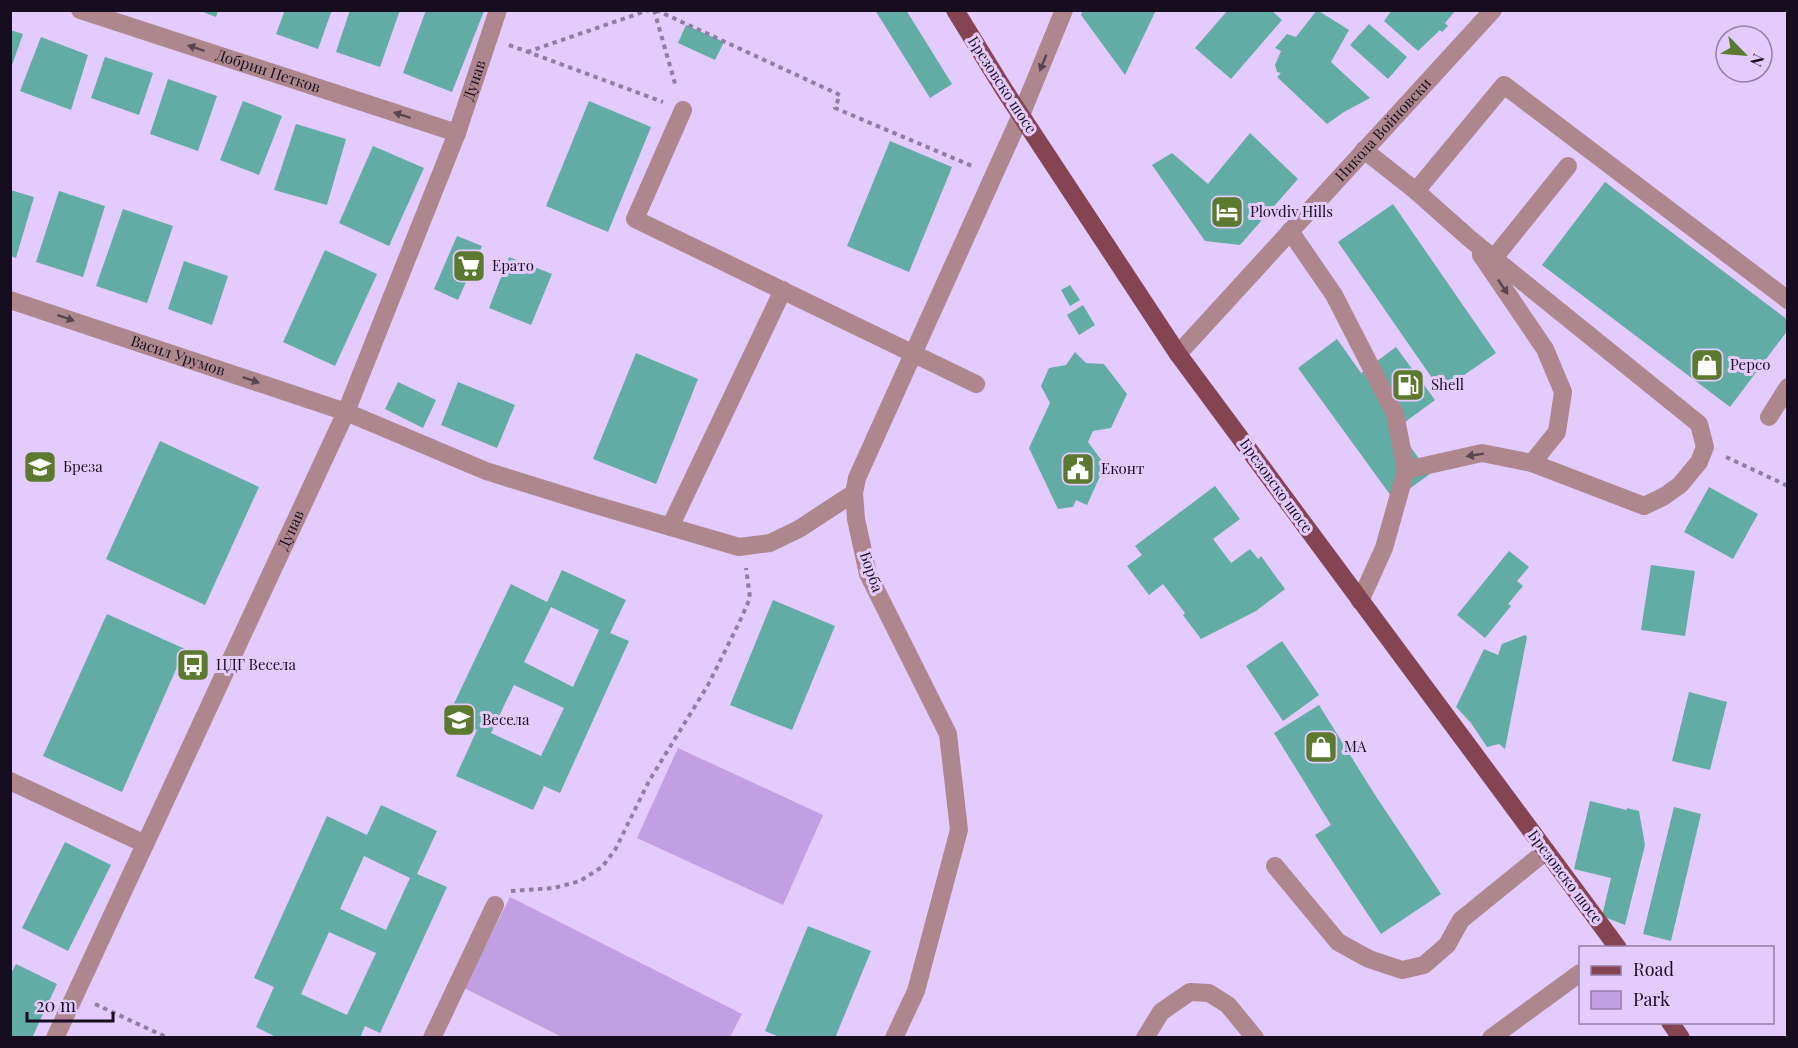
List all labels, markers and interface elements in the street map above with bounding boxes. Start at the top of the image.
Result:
north arrow [1714,24,1774,84]
street label: Брезовско шосе [964,32,1042,137]
one-way arrow [187,43,205,52]
street label: Добрин Петков [214,44,323,97]
text: N [1746,51,1770,71]
one-way arrow [1038,54,1048,72]
street label: Дунав [458,57,490,103]
street label: Никола Войновски [1330,73,1435,185]
one-way arrow [393,110,411,119]
hotel icon: Plovdiv Hills [1209,194,1245,230]
place label: Plovdiv Hills [1250,201,1333,221]
supermarket icon: Ерато [451,248,487,284]
place label: Ерато [492,255,534,275]
one-way arrow [1497,279,1509,295]
one-way arrow [57,314,75,323]
street label: Васил Урумов [128,330,228,380]
shop icon: Pepco [1689,347,1725,383]
place label: Pepco [1730,354,1770,374]
fuel station icon: Shell [1390,367,1426,403]
place label: Shell [1431,374,1464,394]
one-way arrow [242,376,260,385]
street label: Брезовско шосе [1236,434,1318,537]
school or university icon: Бреза [22,449,58,485]
public building icon: Еконт [1060,451,1096,487]
one-way arrow [1465,451,1484,460]
place label: Бреза [63,456,103,476]
place label: Еконт [1101,458,1144,478]
street label: Дунав [272,507,308,553]
street label: Борба [856,549,888,595]
bus stop icon: ЦДГ Весела [175,647,211,683]
place label: ЦДГ Весела [216,654,296,674]
school or university icon: Весела [441,702,477,738]
place label: Весела [482,709,530,729]
shop icon: МА [1303,729,1339,765]
place label: МА [1344,736,1367,756]
street label: Брезовско шосе [1524,826,1607,927]
legend [1579,946,1774,1024]
text: Road [1633,957,1674,981]
scale bar [27,985,112,1023]
text: Park [1633,987,1670,1011]
text: 20 m [36,993,76,1017]

